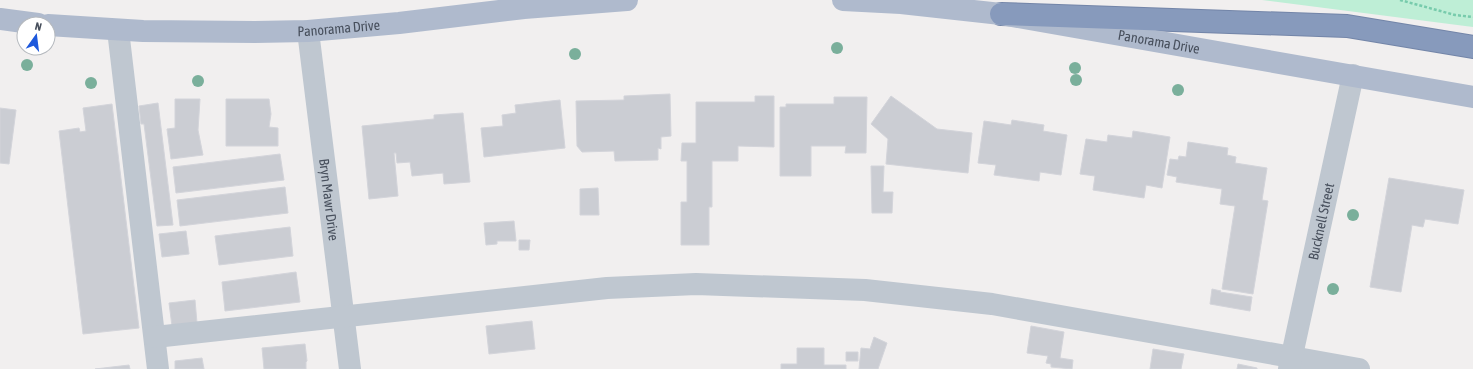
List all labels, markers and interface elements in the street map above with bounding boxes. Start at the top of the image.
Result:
north arrow [16,16,56,56]
street label: Panorama Drive [297,17,381,39]
text: N [34,20,43,33]
street label: Panorama Drive [1117,27,1201,57]
street label: Bryn Mawr Drive [316,158,342,242]
street label: Bucknell Street [1305,182,1337,261]

